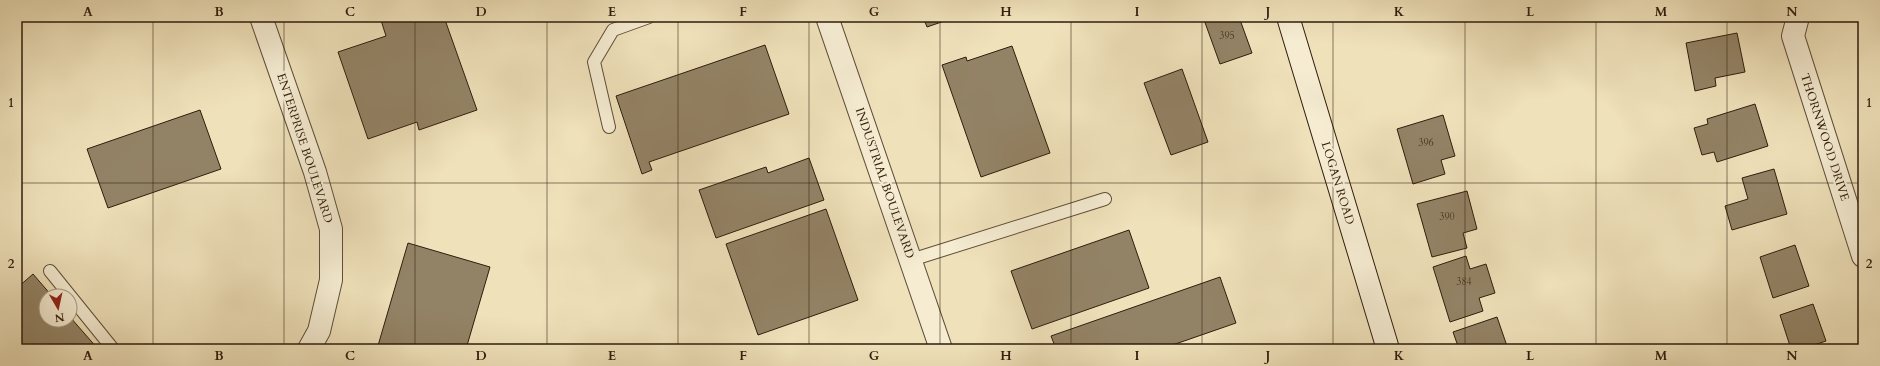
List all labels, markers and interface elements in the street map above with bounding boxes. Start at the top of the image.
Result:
text: A [83,3,93,21]
text: B [214,3,224,21]
text: C [345,3,355,21]
text: D [475,3,487,21]
text: E [608,3,616,21]
text: F [739,3,747,21]
text: G [869,3,880,21]
text: H [1000,3,1012,21]
text: I [1134,3,1140,21]
text: J [1264,3,1271,21]
text: K [1394,3,1405,21]
text: L [1526,3,1535,21]
text: M [1655,3,1668,21]
text: N [1786,3,1798,21]
house number: 395 [1219,29,1235,43]
street label: ENTERPRISE BOULEVARD [273,71,337,225]
street label: THORNWOOD DRIVE [1797,71,1853,203]
text: 1 [8,94,14,112]
text: 1 [1866,94,1872,112]
street label: INDUSTRIAL BOULEVARD [852,105,918,261]
house number: 396 [1418,136,1434,150]
street label: LOGAN ROAD [1318,139,1358,227]
house number: 390 [1439,210,1455,224]
text: 2 [8,255,15,273]
text: 2 [1866,255,1873,273]
house number: 384 [1456,275,1472,289]
north arrow [38,288,78,328]
text: N [53,309,65,326]
text: A [83,347,93,365]
text: B [214,347,224,365]
text: C [345,347,355,365]
text: D [475,347,487,365]
text: E [608,347,616,365]
text: F [739,347,747,365]
text: G [869,347,880,365]
text: H [1000,347,1012,365]
text: I [1134,347,1140,365]
text: J [1264,347,1271,365]
text: K [1394,347,1405,365]
text: L [1526,347,1535,365]
text: M [1655,347,1668,365]
text: N [1786,347,1798,365]

